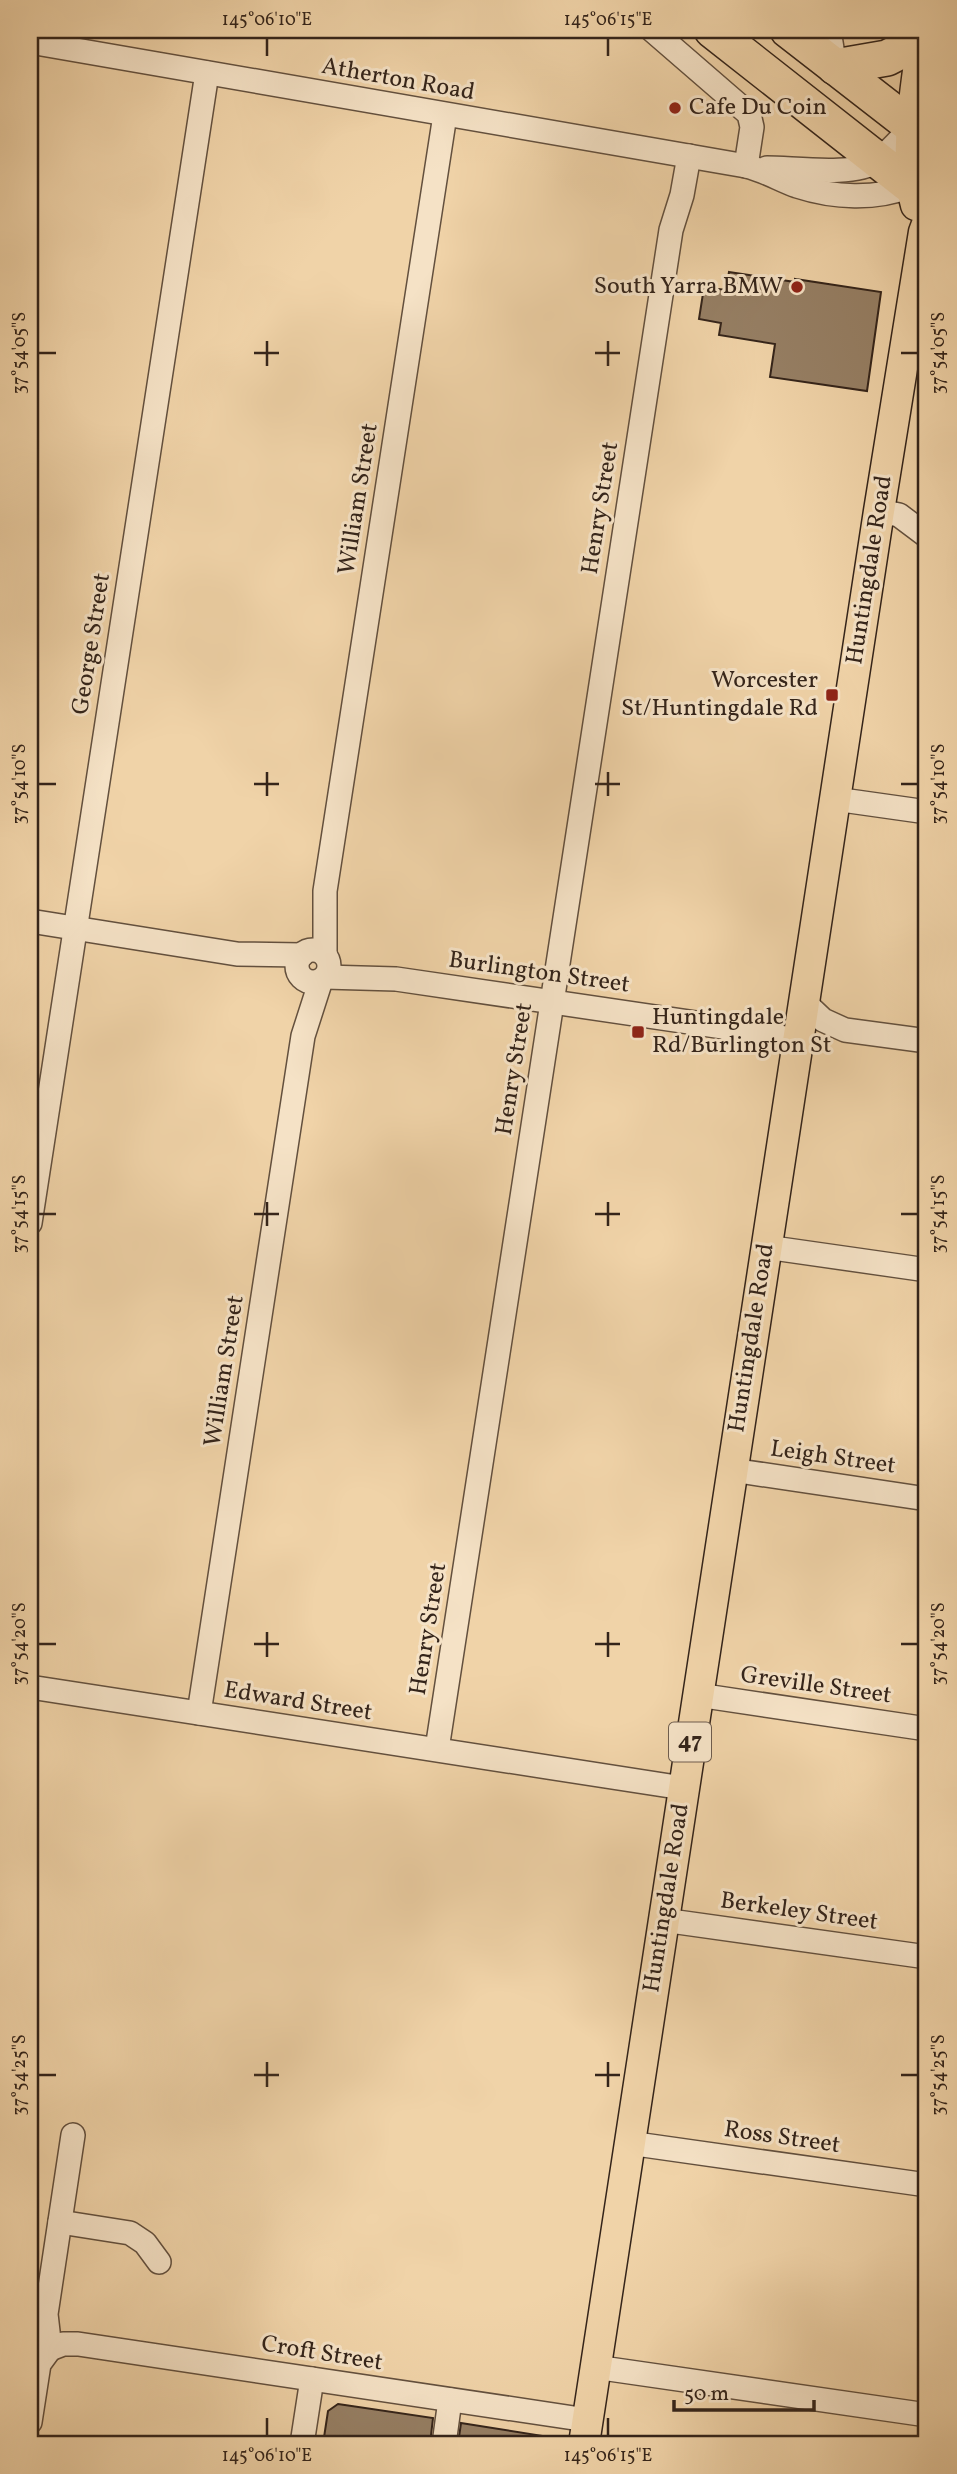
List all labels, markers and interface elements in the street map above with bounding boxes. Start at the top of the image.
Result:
text: 145°06'10"E [222,8,312,33]
text: 145°06'15"E [564,8,652,33]
street label: Atherton Road [319,50,477,110]
place label: Cafe Du Coin [689,91,827,125]
marker: Cafe Du Coin [667,100,683,116]
place label: South Yarra BMW [594,270,783,304]
marker: South Yarra BMW [789,279,805,295]
text: 37°54'05"S [8,312,33,394]
text: 37°54'05"S [927,312,952,394]
street label: William Street [330,421,388,577]
street label: Henry Street [574,439,628,577]
street label: Huntingdale Road [838,473,902,667]
street label: George Street [64,571,120,717]
place label: Worcester St/Huntingdale Rd [621,664,818,726]
marker: Worcester St/Huntingdale Rd [824,687,840,703]
text: 37°54'10"S [8,744,33,824]
text: 37°54'10"S [927,744,952,824]
street label: Burlington Street [446,943,632,1003]
street label: Henry Street [488,1000,542,1138]
place label: Huntingdale Rd/Burlington St [652,1001,832,1063]
marker: Huntingdale Rd/Burlington St [630,1024,646,1040]
text: 37°54'15"S [8,1174,33,1254]
text: 37°54'15"S [927,1174,952,1254]
street label: Huntingdale Road [720,1241,784,1435]
street label: William Street [196,1293,254,1449]
street label: Leigh Street [768,1432,898,1484]
street label: Henry Street [402,1560,456,1698]
text: 37°54'20"S [8,1602,33,1686]
text: 37°54'20"S [927,1602,952,1686]
street label: Greville Street [738,1659,894,1713]
street label: Edward Street [221,1673,375,1731]
road number: 47 [669,1722,711,1762]
street label: Huntingdale Road [635,1801,699,1995]
street label: Berkeley Street [718,1884,880,1940]
text: 37°54'25"S [8,2034,33,2116]
text: 37°54'25"S [927,2034,952,2116]
street label: Ross Street [722,2113,842,2163]
street label: Croft Street [259,2328,385,2380]
scale bar [674,2369,814,2413]
text: 50 m [684,2380,729,2409]
text: 145°06'10"E [222,2444,312,2469]
text: 145°06'15"E [564,2444,652,2469]

